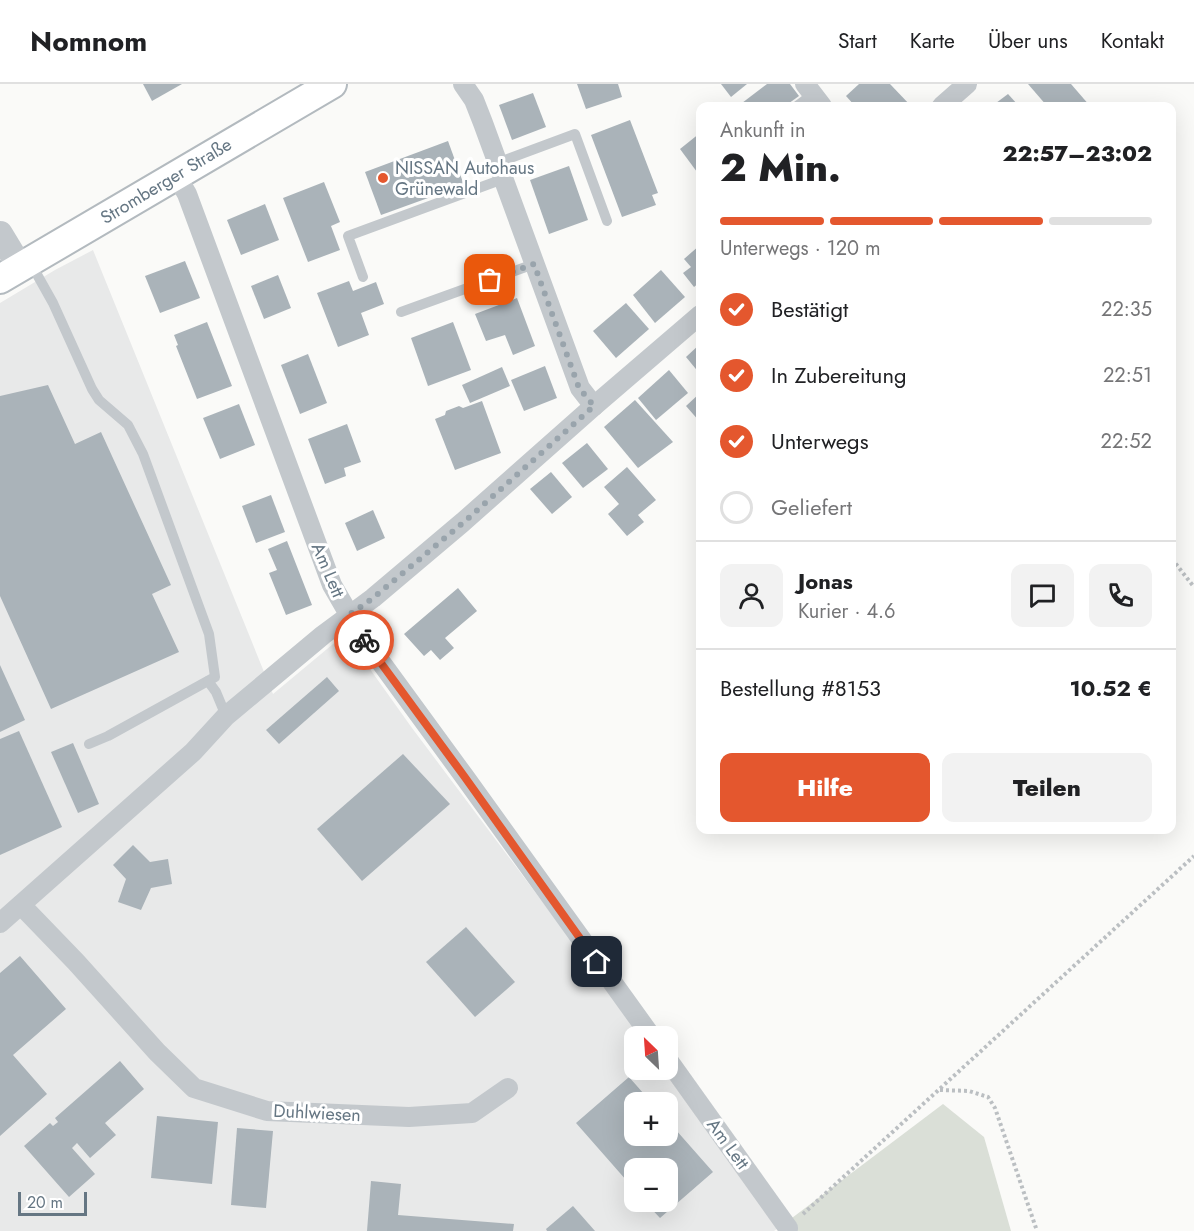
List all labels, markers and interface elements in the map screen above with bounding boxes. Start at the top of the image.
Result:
text: Nomnom [30,21,147,62]
text: Start [838,26,877,56]
text: Karte [910,26,955,56]
text: Über uns [988,26,1068,56]
text: Kontakt [1101,26,1164,56]
text: Ankunft in [720,116,806,145]
street label: Stromberger Straße [95,131,237,231]
text: 22:57–23:02 [1002,137,1152,169]
text: 2 Min. [720,139,841,196]
place label: NISSAN Autohaus Grünewald [395,155,534,202]
marker: NISSAN Autohaus Grünewald [376,171,390,185]
text: Unterwegs · 120 m [720,234,881,263]
pin [464,254,515,305]
icon: bag [473,263,506,296]
icon: check [720,293,753,326]
text: Bestätigt [771,293,848,325]
text: 22:35 [1101,295,1152,324]
icon: check [720,359,753,392]
text: In Zubereitung [771,359,906,391]
text: 22:51 [1103,361,1152,390]
icon: check [720,425,753,458]
text: Unterwegs [771,425,869,457]
text: 22:52 [1101,427,1152,456]
text: Geliefert [771,491,852,523]
street label: Am Lett [305,539,351,602]
button: person [720,564,783,627]
button: chat [1011,564,1074,627]
button: phone [1089,564,1152,627]
text: Jonas [798,565,853,597]
text: Kurier · 4.6 [798,597,896,626]
courier [334,610,394,670]
icon: bike [348,624,381,657]
text: Bestellung #8153 [720,672,881,704]
text: 10.52 € [1070,672,1152,704]
button: Hilfe [720,753,930,822]
button: Teilen [942,753,1152,822]
pin [571,936,622,987]
icon: home [580,945,613,978]
north arrow [624,1026,678,1080]
map controls [624,1026,678,1212]
button: + [624,1092,678,1146]
street label: Duhlwiesen [273,1098,361,1128]
street label: Am Lett [701,1113,756,1175]
button: − [624,1158,678,1212]
scale bar [18,1189,87,1216]
text: 20 m [27,1191,63,1214]

